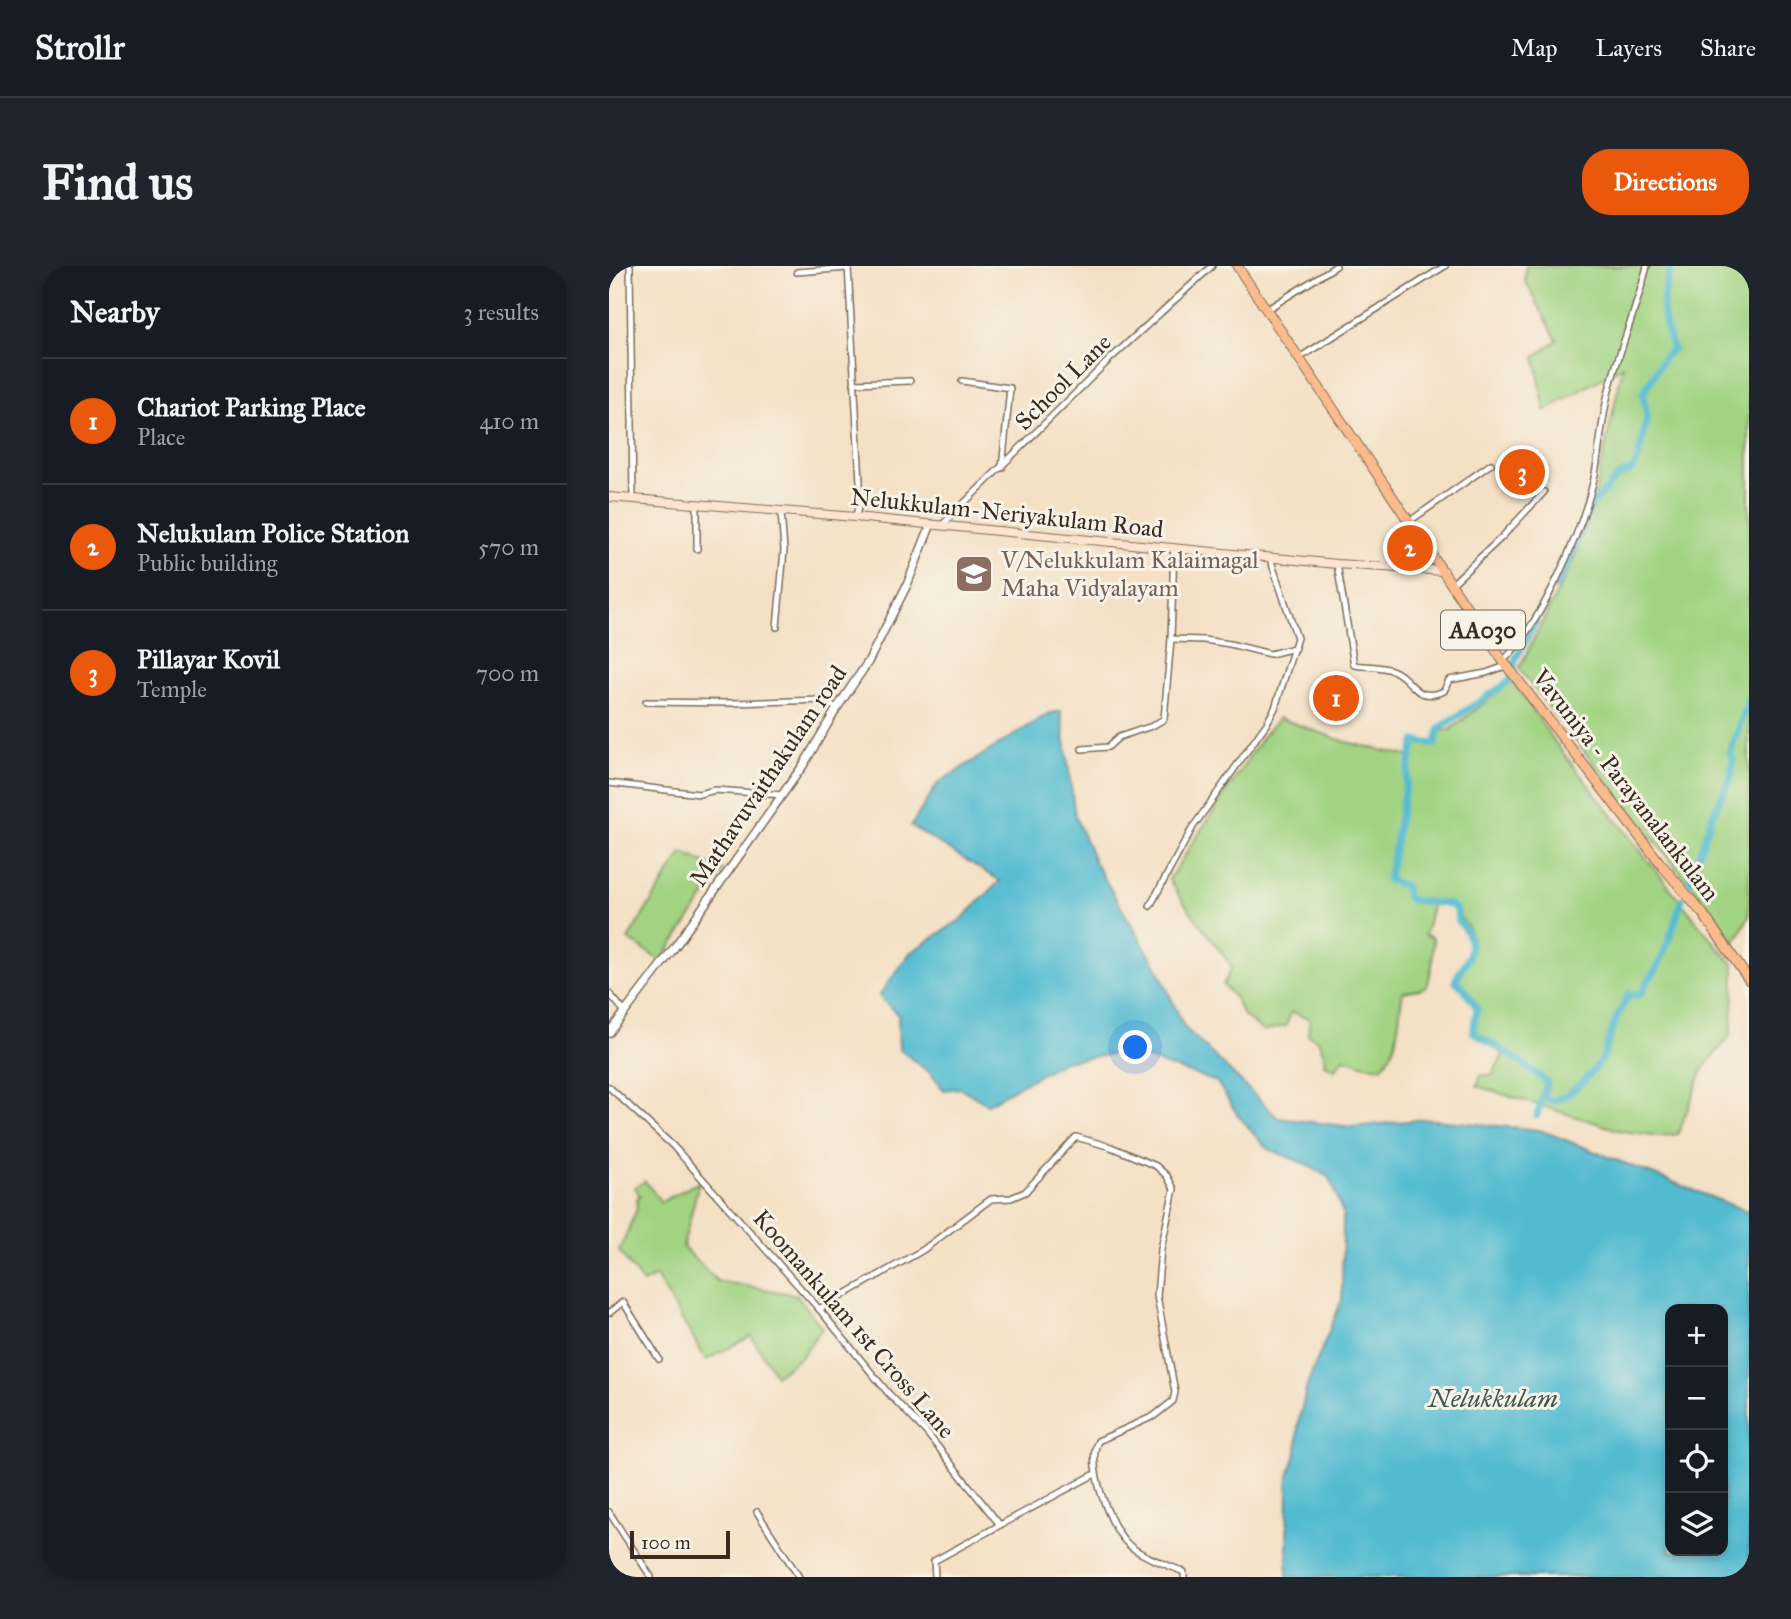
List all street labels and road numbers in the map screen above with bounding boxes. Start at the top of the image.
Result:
street label: School Lane [1009,328,1117,436]
street label: Nelukkulam-Neriyakulam Road [849,482,1165,544]
road number: AA030 [1441,610,1525,650]
street label: Mathavuvaithakulam road [683,660,853,892]
street label: Vavuniya - Parayanalankulam [1525,662,1726,907]
street label: Koomankulam 1st Cross Lane [746,1203,962,1445]

